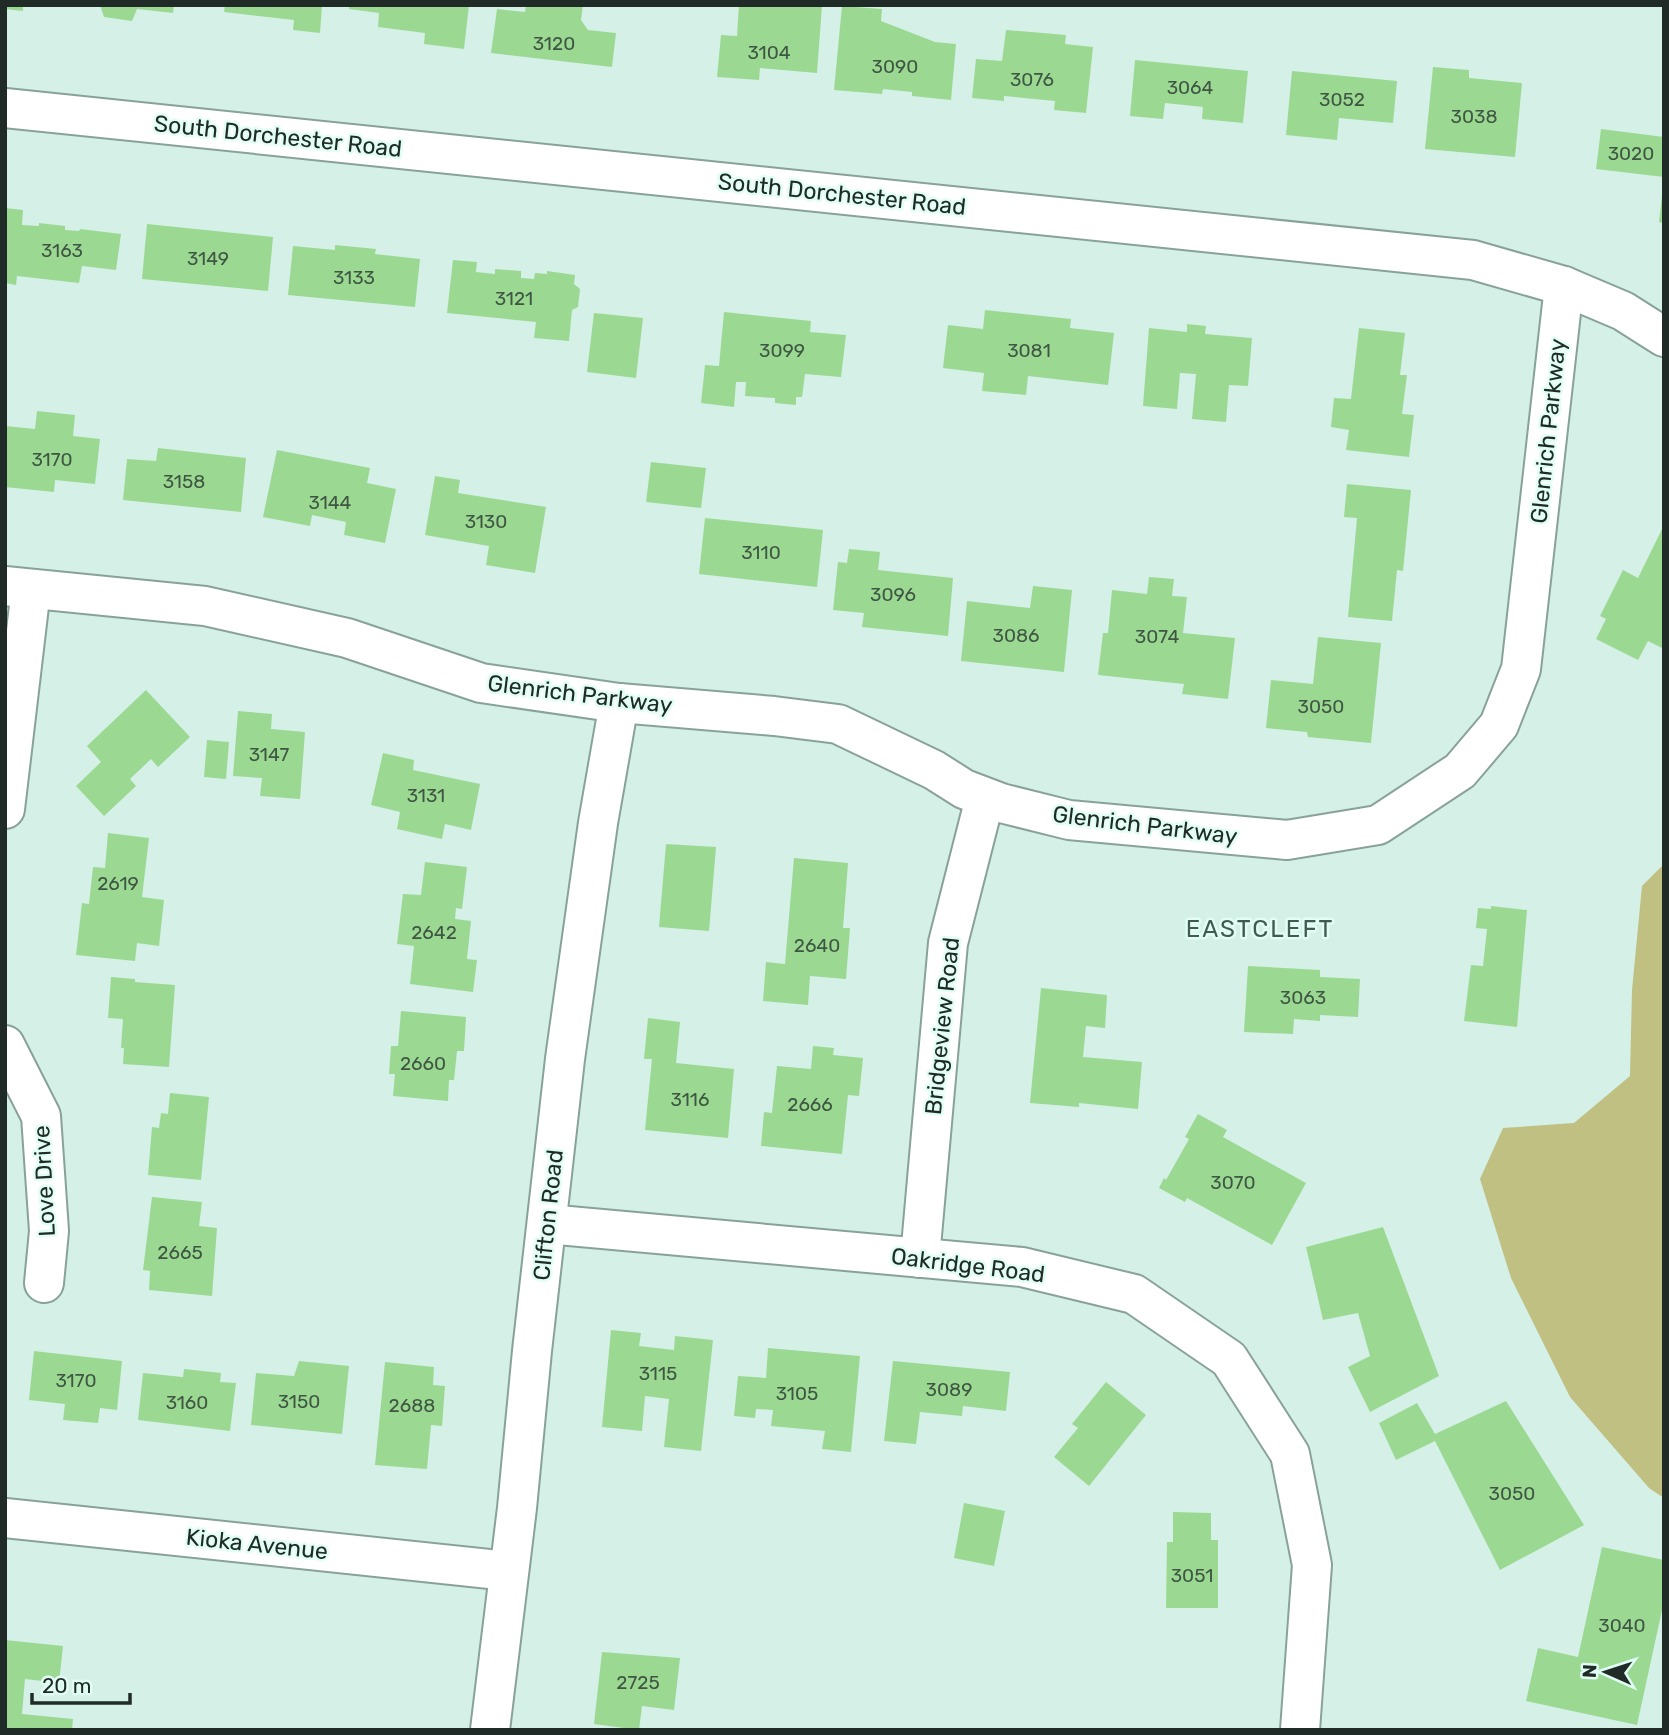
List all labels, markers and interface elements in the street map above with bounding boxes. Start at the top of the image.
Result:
house number: 3120 [533,32,575,55]
house number: 3104 [747,41,791,64]
house number: 3090 [872,55,918,78]
house number: 3076 [1010,68,1054,91]
house number: 3064 [1167,76,1214,99]
house number: 3052 [1319,88,1365,111]
house number: 3038 [1451,105,1498,128]
street label: South Dorchester Road [153,109,403,163]
house number: 3020 [1608,142,1654,165]
street label: South Dorchester Road [717,167,967,221]
house number: 3163 [41,239,83,262]
house number: 3149 [187,247,229,270]
house number: 3133 [333,266,375,289]
house number: 3121 [495,287,533,310]
street label: Glenrich Parkway [1524,337,1572,525]
house number: 3099 [759,339,805,362]
house number: 3081 [1007,339,1051,362]
house number: 3170 [31,448,73,471]
house number: 3158 [163,470,205,493]
house number: 3144 [309,491,352,514]
house number: 3130 [465,510,507,533]
house number: 3110 [741,541,781,564]
house number: 3096 [870,583,916,606]
house number: 3086 [992,624,1040,647]
house number: 3074 [1135,625,1179,648]
street label: Glenrich Parkway [486,669,674,719]
house number: 3050 [1298,695,1344,718]
house number: 3147 [249,743,289,766]
house number: 3131 [407,784,445,807]
street label: Glenrich Parkway [1051,800,1239,850]
house number: 2619 [97,872,139,895]
district label: EASTCLEFT [1186,915,1334,943]
house number: 2642 [411,921,457,944]
house number: 2640 [794,934,840,957]
street label: Bridgeview Road [919,936,965,1116]
house number: 3063 [1280,986,1326,1009]
house number: 2660 [400,1052,446,1075]
house number: 3116 [671,1088,709,1111]
house number: 2666 [787,1093,833,1116]
street label: Love Drive [27,1125,61,1237]
street label: Clifton Road [527,1148,569,1282]
house number: 3070 [1210,1171,1256,1194]
house number: 2665 [157,1241,203,1264]
street label: Oakridge Road [889,1242,1047,1288]
house number: 3115 [639,1362,677,1385]
house number: 3170 [55,1369,97,1392]
house number: 3089 [926,1378,972,1401]
house number: 3105 [776,1382,818,1405]
house number: 3150 [278,1390,320,1413]
house number: 3160 [166,1391,208,1414]
house number: 2688 [389,1394,435,1417]
house number: 3050 [1489,1482,1535,1505]
street label: Kioka Avenue [185,1523,329,1565]
house number: 3051 [1171,1564,1213,1587]
house number: 3040 [1598,1614,1646,1637]
north arrow [1571,1637,1641,1707]
scale bar [32,1662,130,1706]
text: N [1578,1664,1601,1679]
house number: 2725 [616,1671,660,1694]
text: 20 m [42,1673,91,1698]

